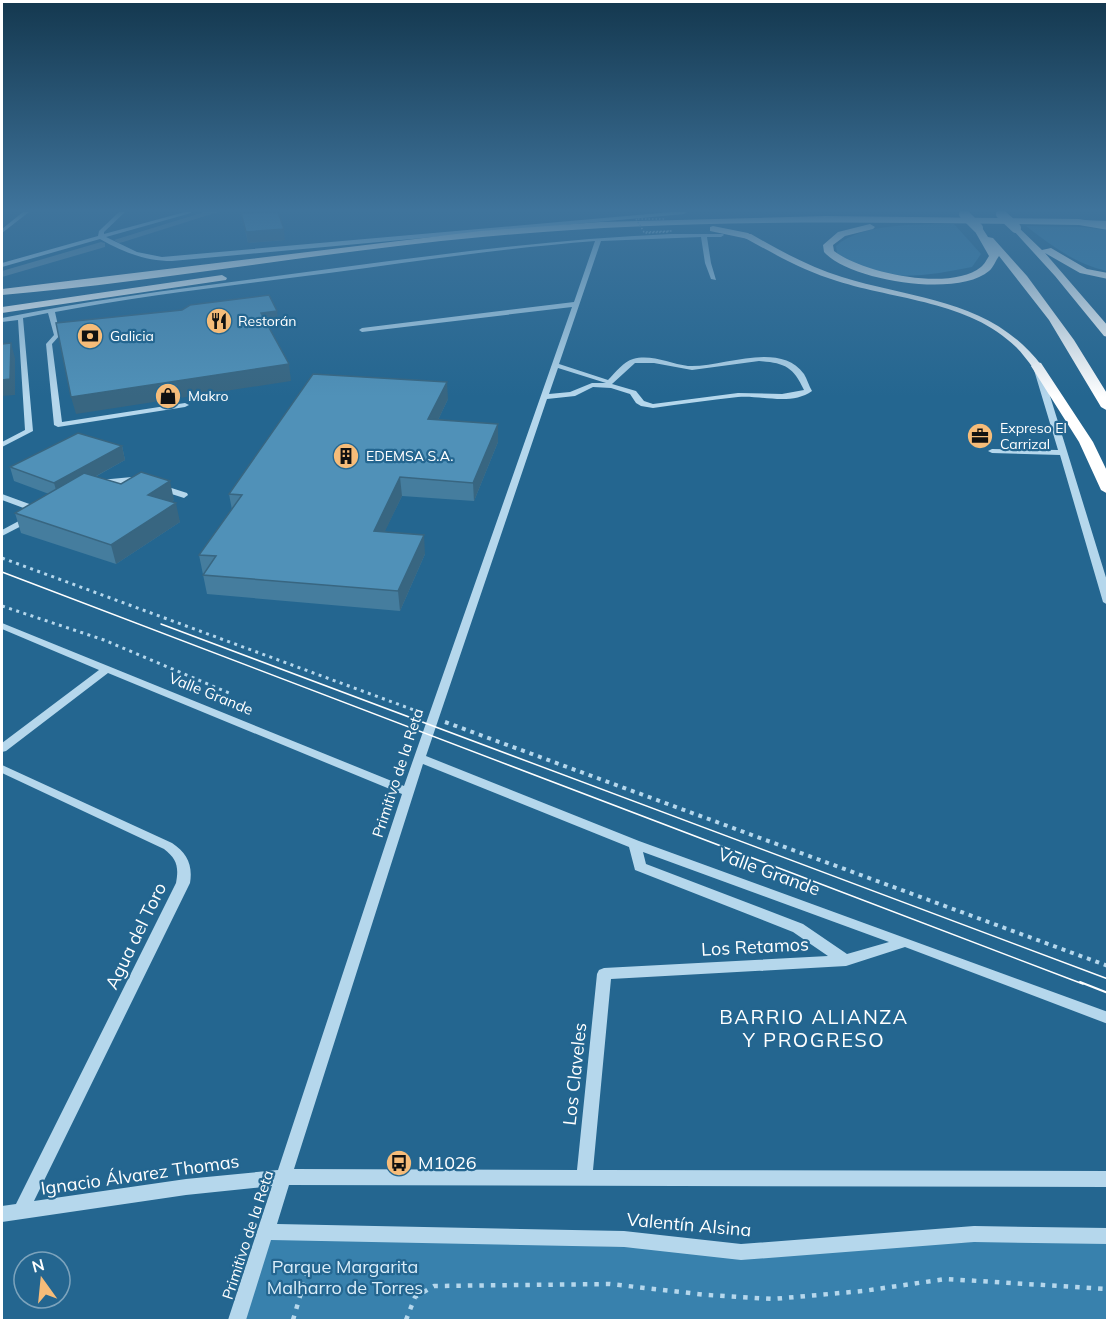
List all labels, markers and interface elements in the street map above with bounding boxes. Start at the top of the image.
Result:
restaurant icon: Restorán [204,306,234,336]
place label: Restorán [238,312,297,330]
bank icon: Galicia [75,321,105,351]
place label: Galicia [110,327,154,345]
shop icon: Makro [153,381,183,411]
place label: Makro [188,387,229,405]
place label: Expreso El Carrizal [1000,419,1067,453]
office icon: Expreso El Carrizal [965,421,995,451]
building icon: EDEMSA S.A. [331,441,361,471]
place label: EDEMSA S.A. [366,447,453,465]
street label: Valle Grande [166,668,256,719]
street label: Primitivo de la Reta [368,706,427,840]
street label: Valle Grande [715,842,823,901]
street label: Agua del Toro [100,879,171,993]
street label: Los Retamos [701,932,809,961]
district label: BARRIO ALIANZA Y PROGRESO [719,1004,909,1052]
street label: Los Claveles [558,1021,591,1126]
bus stop icon: M1026 [384,1148,414,1178]
street label: Ignacio Álvarez Thomas [39,1149,241,1200]
place label: M1026 [418,1151,477,1174]
street label: Primitivo de la Reta [218,1168,277,1302]
street label: Valentín Alsina [626,1208,752,1241]
north arrow [12,1250,72,1310]
text: N [30,1254,47,1277]
park label: Parque Margarita Malharro de Torres [267,1255,423,1299]

